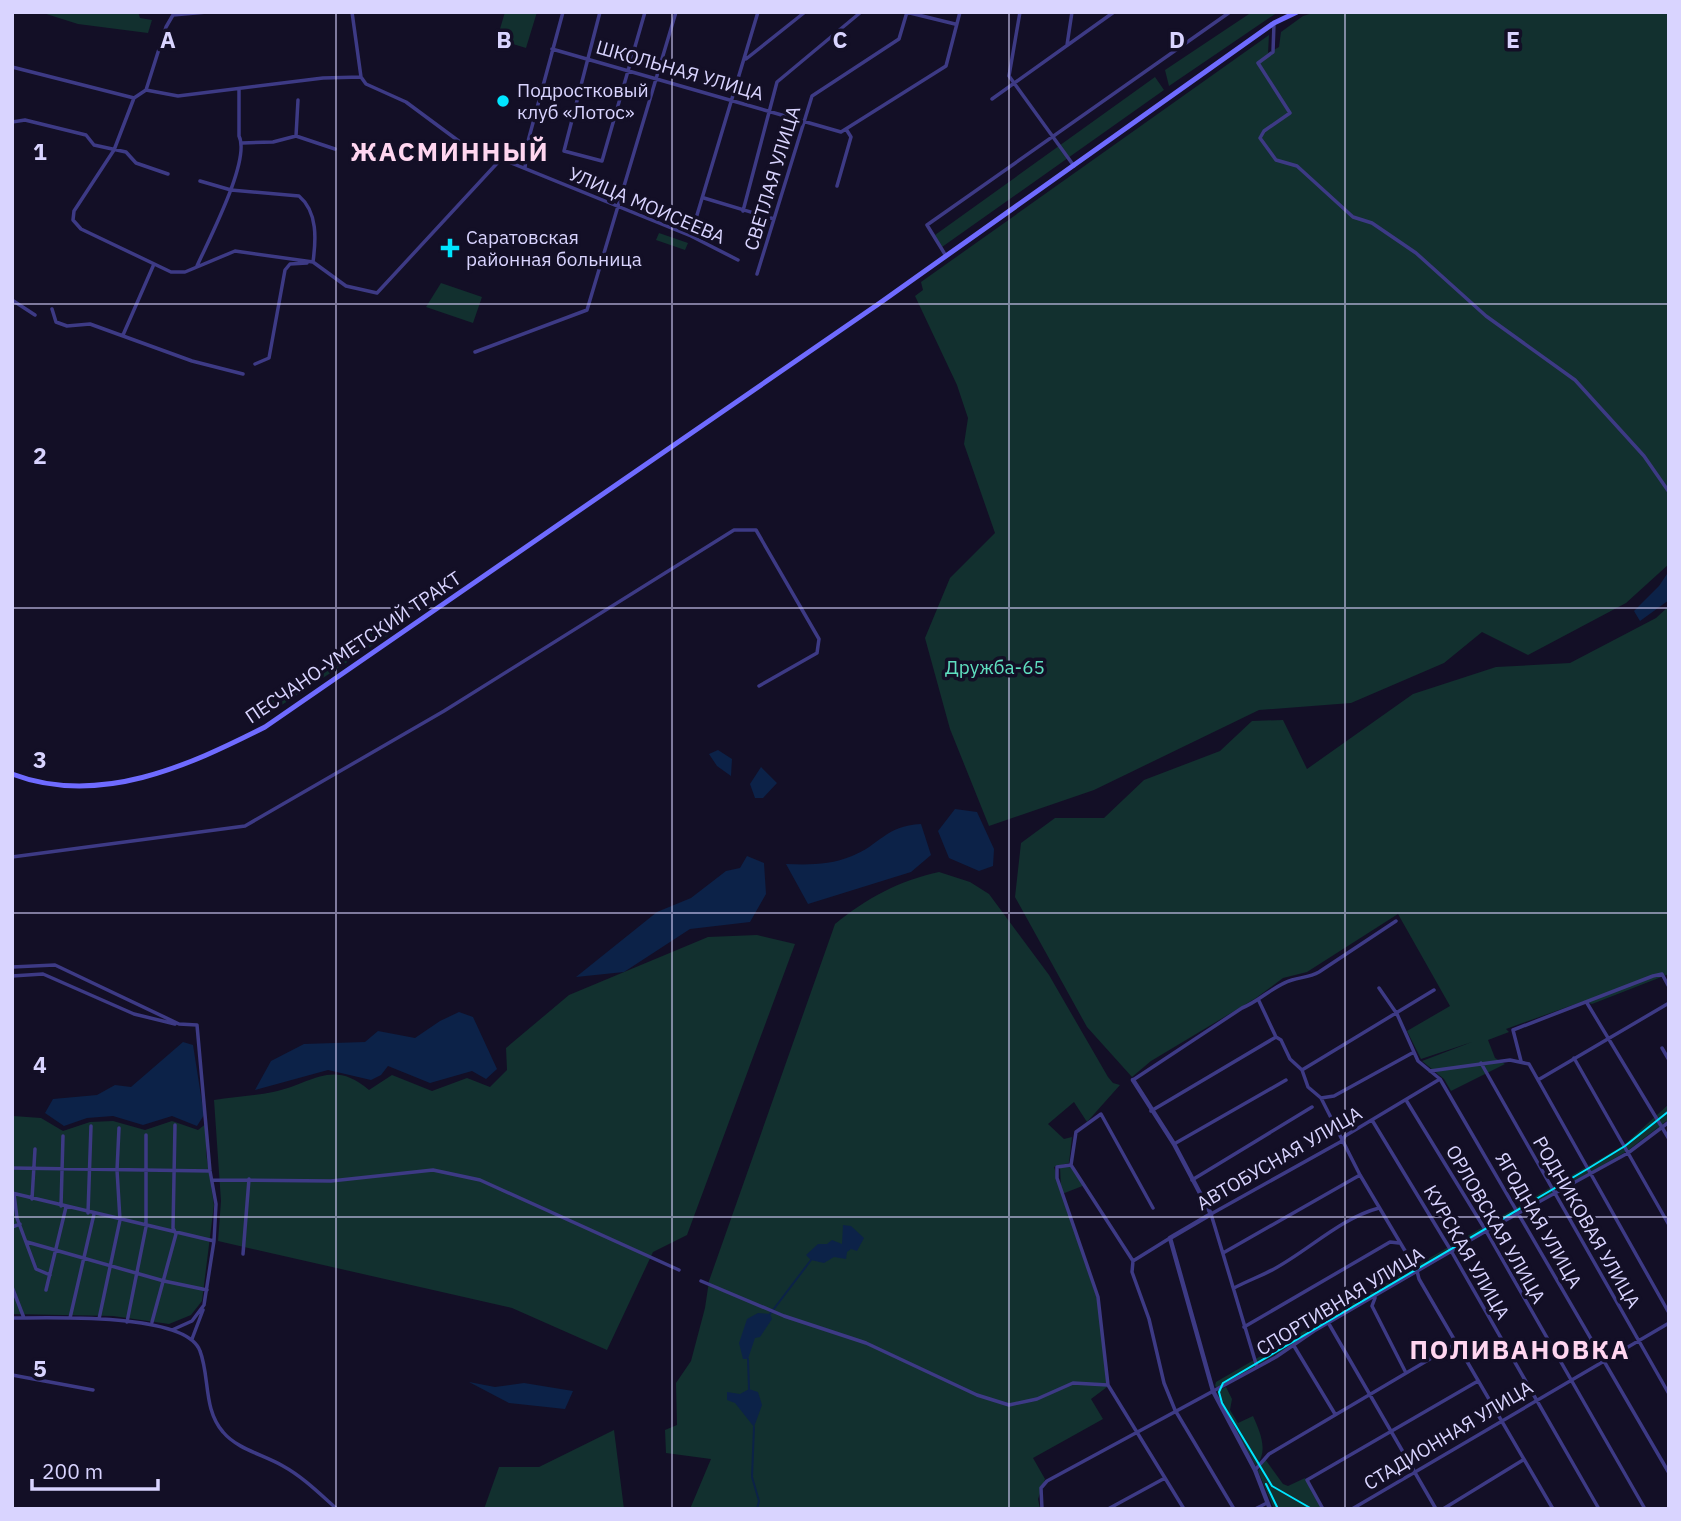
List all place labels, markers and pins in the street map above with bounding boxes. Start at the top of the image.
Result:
place label: Подростковый клуб «Лотос» [517,78,649,124]
marker: Подростковый клуб «Лотос» [495,93,511,109]
place label: Саратовская районная больница [466,225,642,271]
marker: Саратовская районная больница [440,238,460,258]

